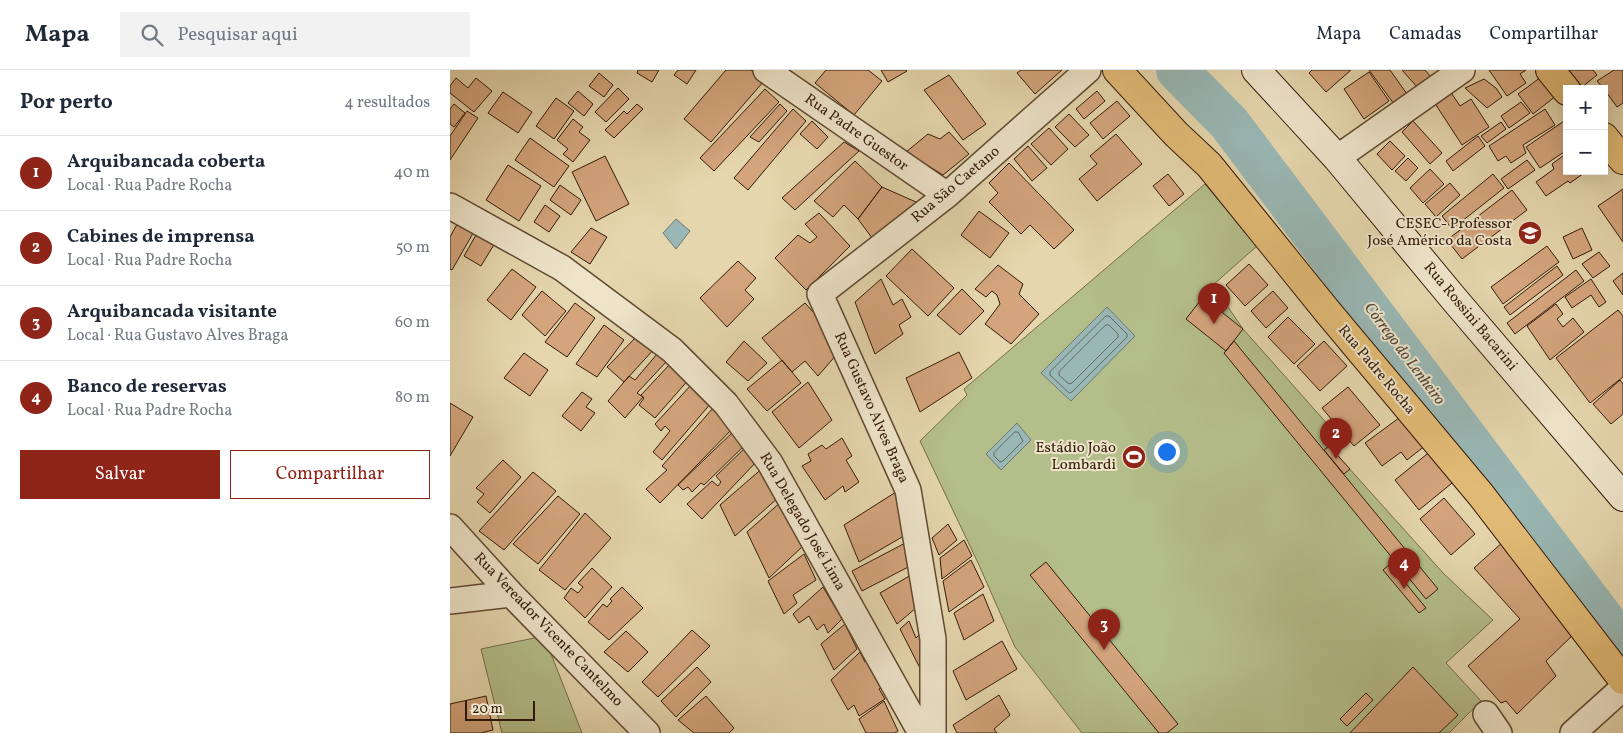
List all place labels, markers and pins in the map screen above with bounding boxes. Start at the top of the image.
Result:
place label: CESEC- Professor José Américo da Costa [1367,214,1512,252]
school or university icon: CESEC- Professor José Américo da Costa [1517,220,1543,246]
pin: 1 [1198,283,1230,324]
pin: 2 [1320,418,1352,459]
place label: Estádio João Lombardi [1036,438,1116,476]
sports icon: Estádio João Lombardi [1121,444,1147,470]
pin: 4 [1388,548,1420,589]
pin: 3 [1088,609,1120,650]

